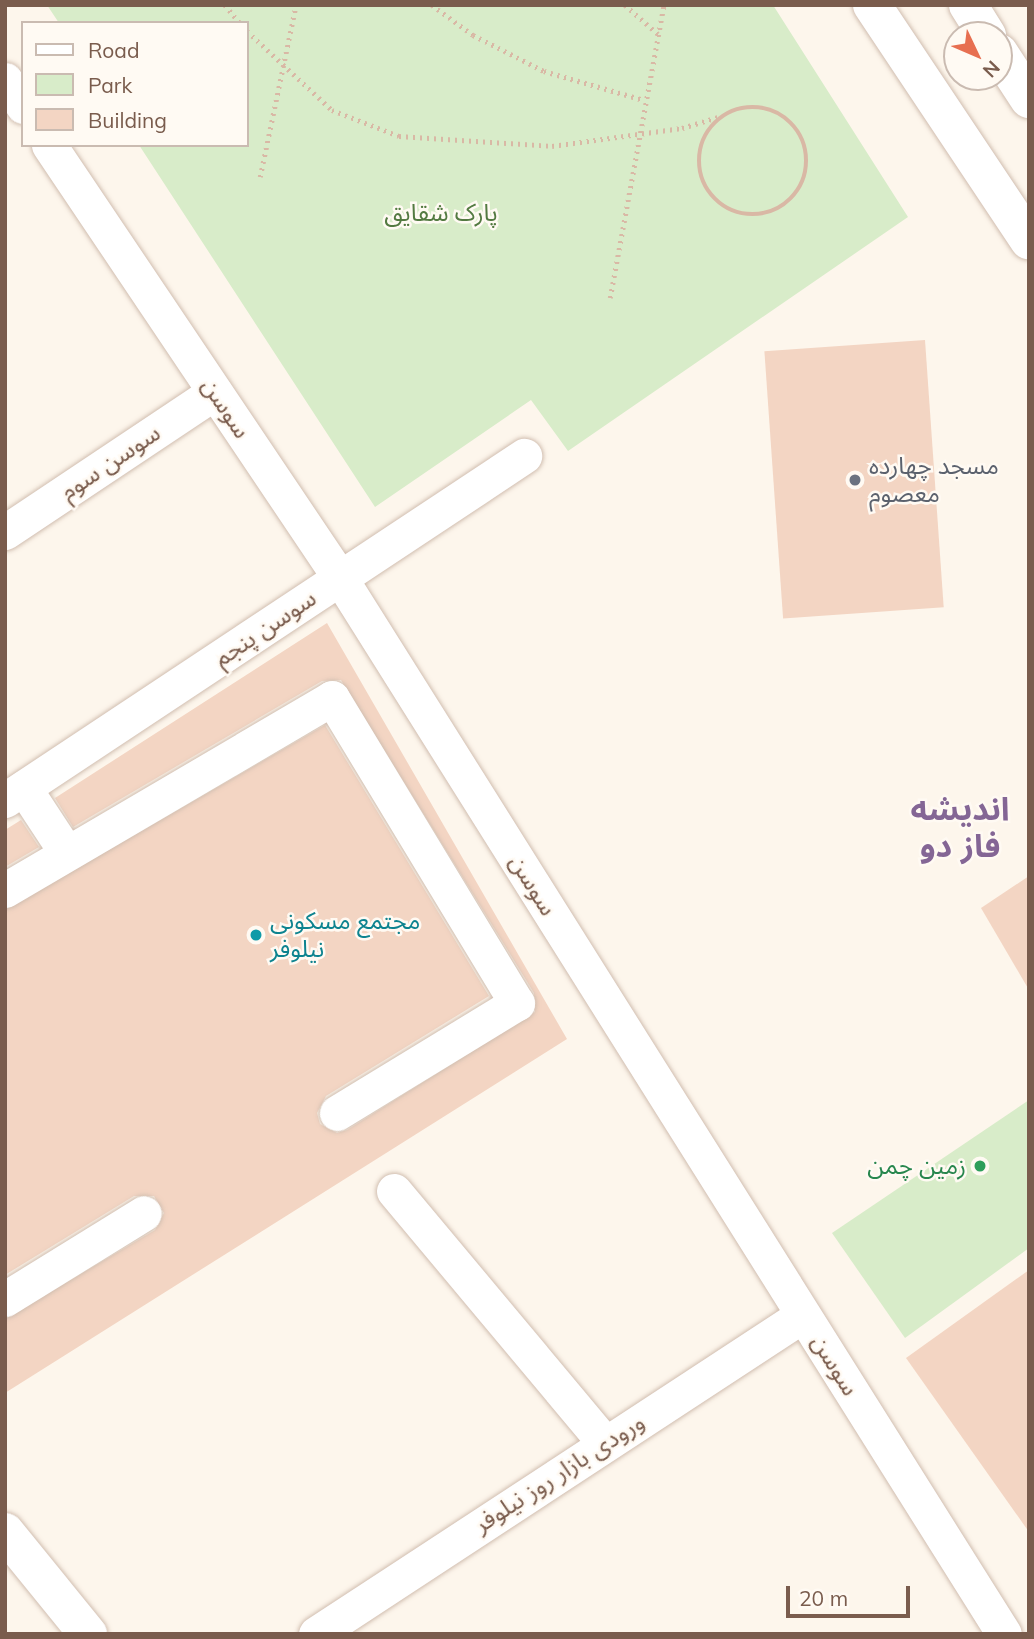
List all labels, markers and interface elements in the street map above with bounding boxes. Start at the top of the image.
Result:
legend [21,21,248,147]
north arrow [943,21,1013,91]
text: Road [88,37,139,63]
text: N [978,56,1005,83]
text: Park [88,72,132,98]
text: Building [88,107,167,133]
park label: پارک شقایق [384,199,498,227]
street label: سوسن [195,372,257,444]
street label: سوسن سوم [54,418,166,506]
place label: مسجد چهارده معصوم [869,452,999,508]
marker: مسجد چهارده معصوم [847,472,863,488]
street label: سوسن پنجم [208,583,322,673]
district label: اندیشه فاز دو [910,790,1010,865]
street label: سوسن [503,849,563,921]
place label: مجتمع مسکونی نیلوفر [270,907,420,963]
marker: مجتمع مسکونی نیلوفر [248,927,264,943]
place label: زمین چمن [867,1152,966,1180]
marker: زمین چمن [972,1158,988,1174]
street label: سوسن [805,1329,865,1401]
street label: ورودی بازار روز نیلوفر [468,1407,650,1539]
scale bar [789,1572,913,1616]
text: 20 m [799,1585,848,1611]

